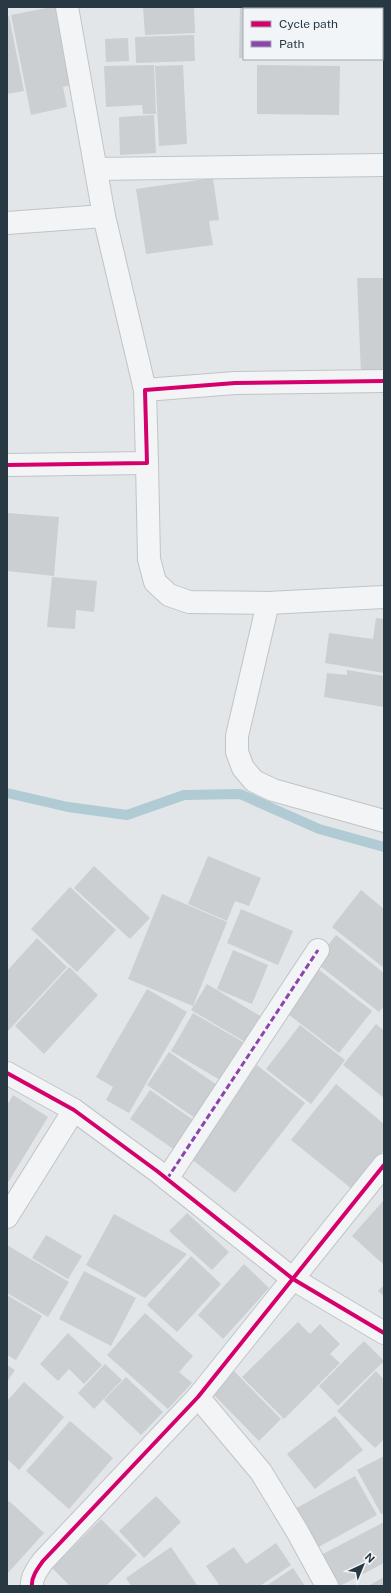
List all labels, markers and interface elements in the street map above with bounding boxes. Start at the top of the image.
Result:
legend [243,8,383,60]
text: Cycle path [279,17,338,31]
text: Path [279,37,305,51]
north arrow [343,1545,383,1585]
text: N [363,1551,377,1565]

